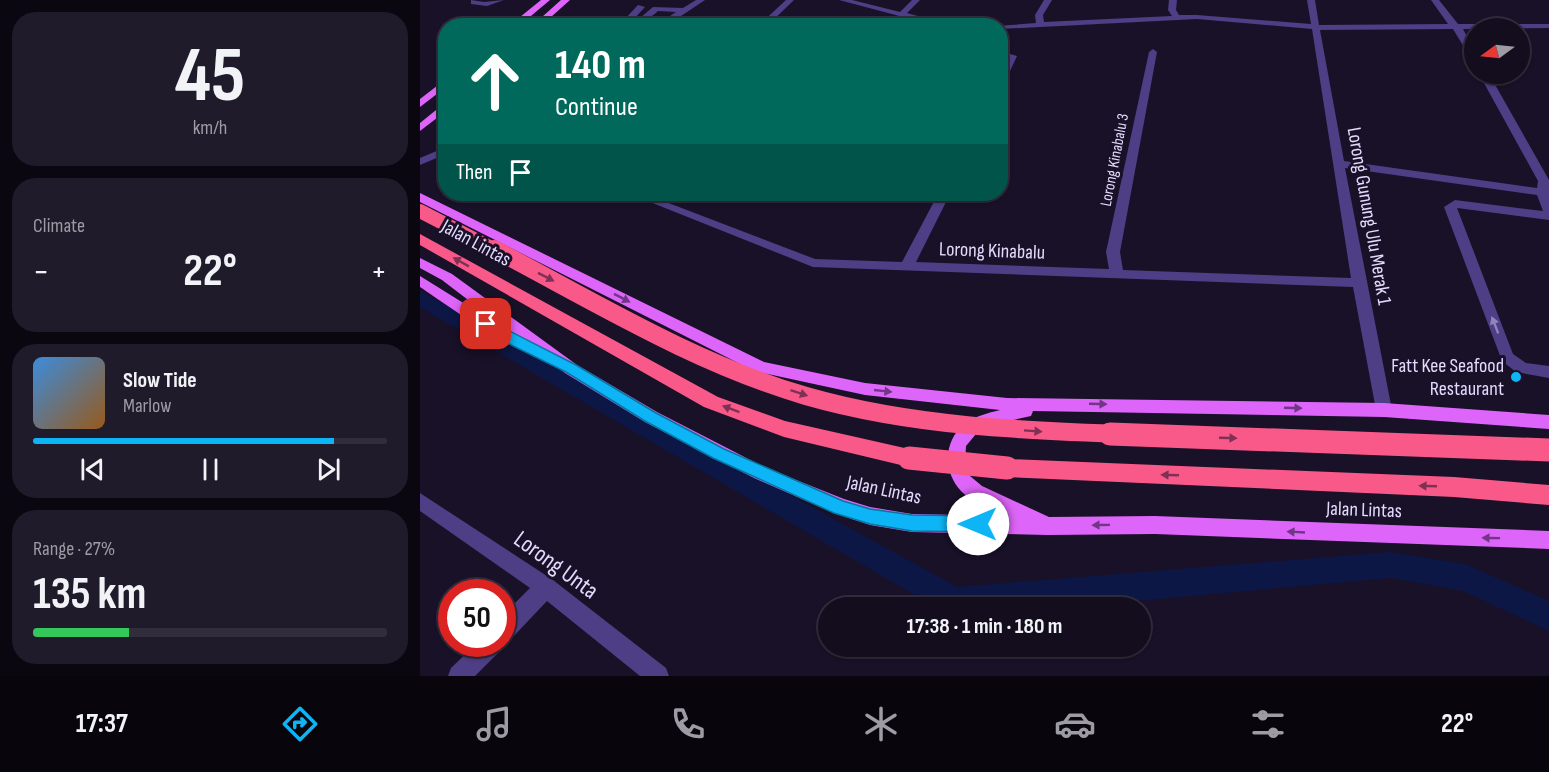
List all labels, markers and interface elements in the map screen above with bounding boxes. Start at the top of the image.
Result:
north arrow [1464,18,1530,84]
map controls [1464,18,1530,84]
text: 45 [175,30,245,123]
text: 140 m [555,40,646,91]
icon: ahead [456,42,534,120]
text: Continue [555,91,638,123]
street label: Lorong Kinabalu 3 [1097,112,1133,208]
text: km/h [193,116,227,140]
street label: Lorong Gunung Ulu Merak 1 [1342,125,1396,307]
icon: arrive [504,156,537,189]
text: Then [456,159,492,186]
text: Climate [33,214,85,238]
street label: Jalan Lintas [436,214,515,272]
street label: Lorong Kinabalu [939,237,1045,265]
text: 22° [183,244,237,299]
text: − [33,252,49,292]
text: + [371,252,387,292]
one-way arrow [453,257,470,267]
one-way arrow [538,272,555,281]
one-way arrow [614,294,631,303]
pin [460,298,511,349]
icon: arrive [469,307,502,340]
one-way arrow [1490,316,1499,334]
place label: Fatt Kee Seafood Restaurant [1391,354,1504,401]
text: Slow Tide [123,367,197,394]
marker: Fatt Kee Seafood Restaurant [1509,370,1523,384]
one-way arrow [873,386,892,396]
one-way arrow [790,389,808,398]
text: Marlow [123,394,171,418]
one-way arrow [1089,400,1108,409]
one-way arrow [1284,403,1303,413]
one-way arrow [722,404,740,414]
one-way arrow [1023,426,1042,435]
one-way arrow [1218,433,1237,442]
icon: previous [76,453,109,486]
icon: pause [194,453,227,486]
icon: next [312,453,345,486]
street label: Jalan Lintas [844,470,924,510]
one-way arrow [1161,470,1180,479]
one-way arrow [1418,481,1437,490]
position arrow [946,492,1010,556]
street label: Jalan Lintas [1325,497,1402,523]
one-way arrow [1091,520,1110,530]
street label: Lorong Unta [508,525,604,605]
one-way arrow [1286,527,1305,536]
one-way arrow [1481,533,1500,543]
text: Range · 27% [33,537,115,561]
text: 135 km [33,567,146,622]
speed limit sign: 50 [438,579,516,657]
text: 17:38 · 1 min · 180 m [907,613,1062,640]
icon: directions [279,703,321,745]
icon: music [473,703,515,745]
icon: phone [667,703,709,745]
icon: climate [860,703,902,745]
icon: car [1054,703,1096,745]
icon: filters [1247,703,1289,745]
text: 17:37 [76,708,128,740]
text: 22° [1441,708,1473,740]

